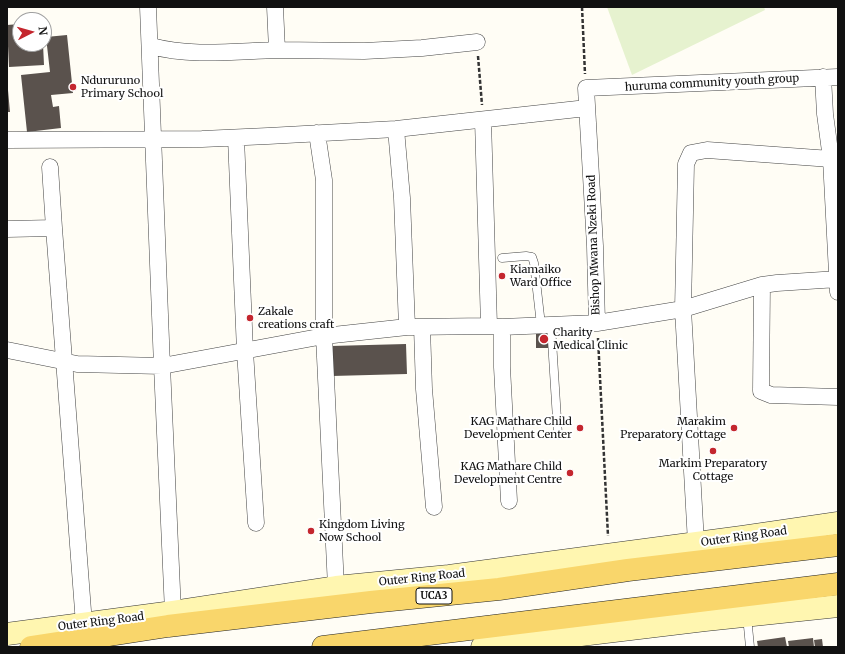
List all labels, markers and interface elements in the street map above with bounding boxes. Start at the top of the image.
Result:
north arrow [12,12,52,52]
text: N [36,26,50,36]
street label: huruma community youth group [625,72,799,94]
place label: Ndururuno Primary School [81,74,163,100]
marker: Ndururuno Primary School [68,82,78,92]
street label: Bishop Mwana Nzeki Road [585,175,603,315]
place label: Kiamaiko Ward Office [510,263,572,289]
marker: Kiamaiko Ward Office [497,271,507,281]
place label: Zakale creations craft [258,305,334,331]
marker: Zakale creations craft [245,313,255,323]
place label: Charity Medical Clinic [553,326,628,352]
marker: Charity Medical Clinic [538,333,550,345]
place label: KAG Mathare Child Development Center [464,415,572,441]
place label: Marakim Preparatory Cottage [620,415,726,441]
marker: KAG Mathare Child Development Center [575,423,585,433]
marker: Marakim Preparatory Cottage [729,423,739,433]
marker: Markim Preparatory Cottage [708,446,718,456]
place label: Markim Preparatory Cottage [659,457,767,483]
place label: KAG Mathare Child Development Centre [454,460,562,486]
marker: KAG Mathare Child Development Centre [565,468,575,478]
place label: Kingdom Living Now School [319,518,405,544]
street label: Outer Ring Road [700,524,788,550]
marker: Kingdom Living Now School [306,526,316,536]
street label: Outer Ring Road [378,567,466,589]
road number: UCA3 [416,588,452,604]
street label: Outer Ring Road [57,610,145,634]

